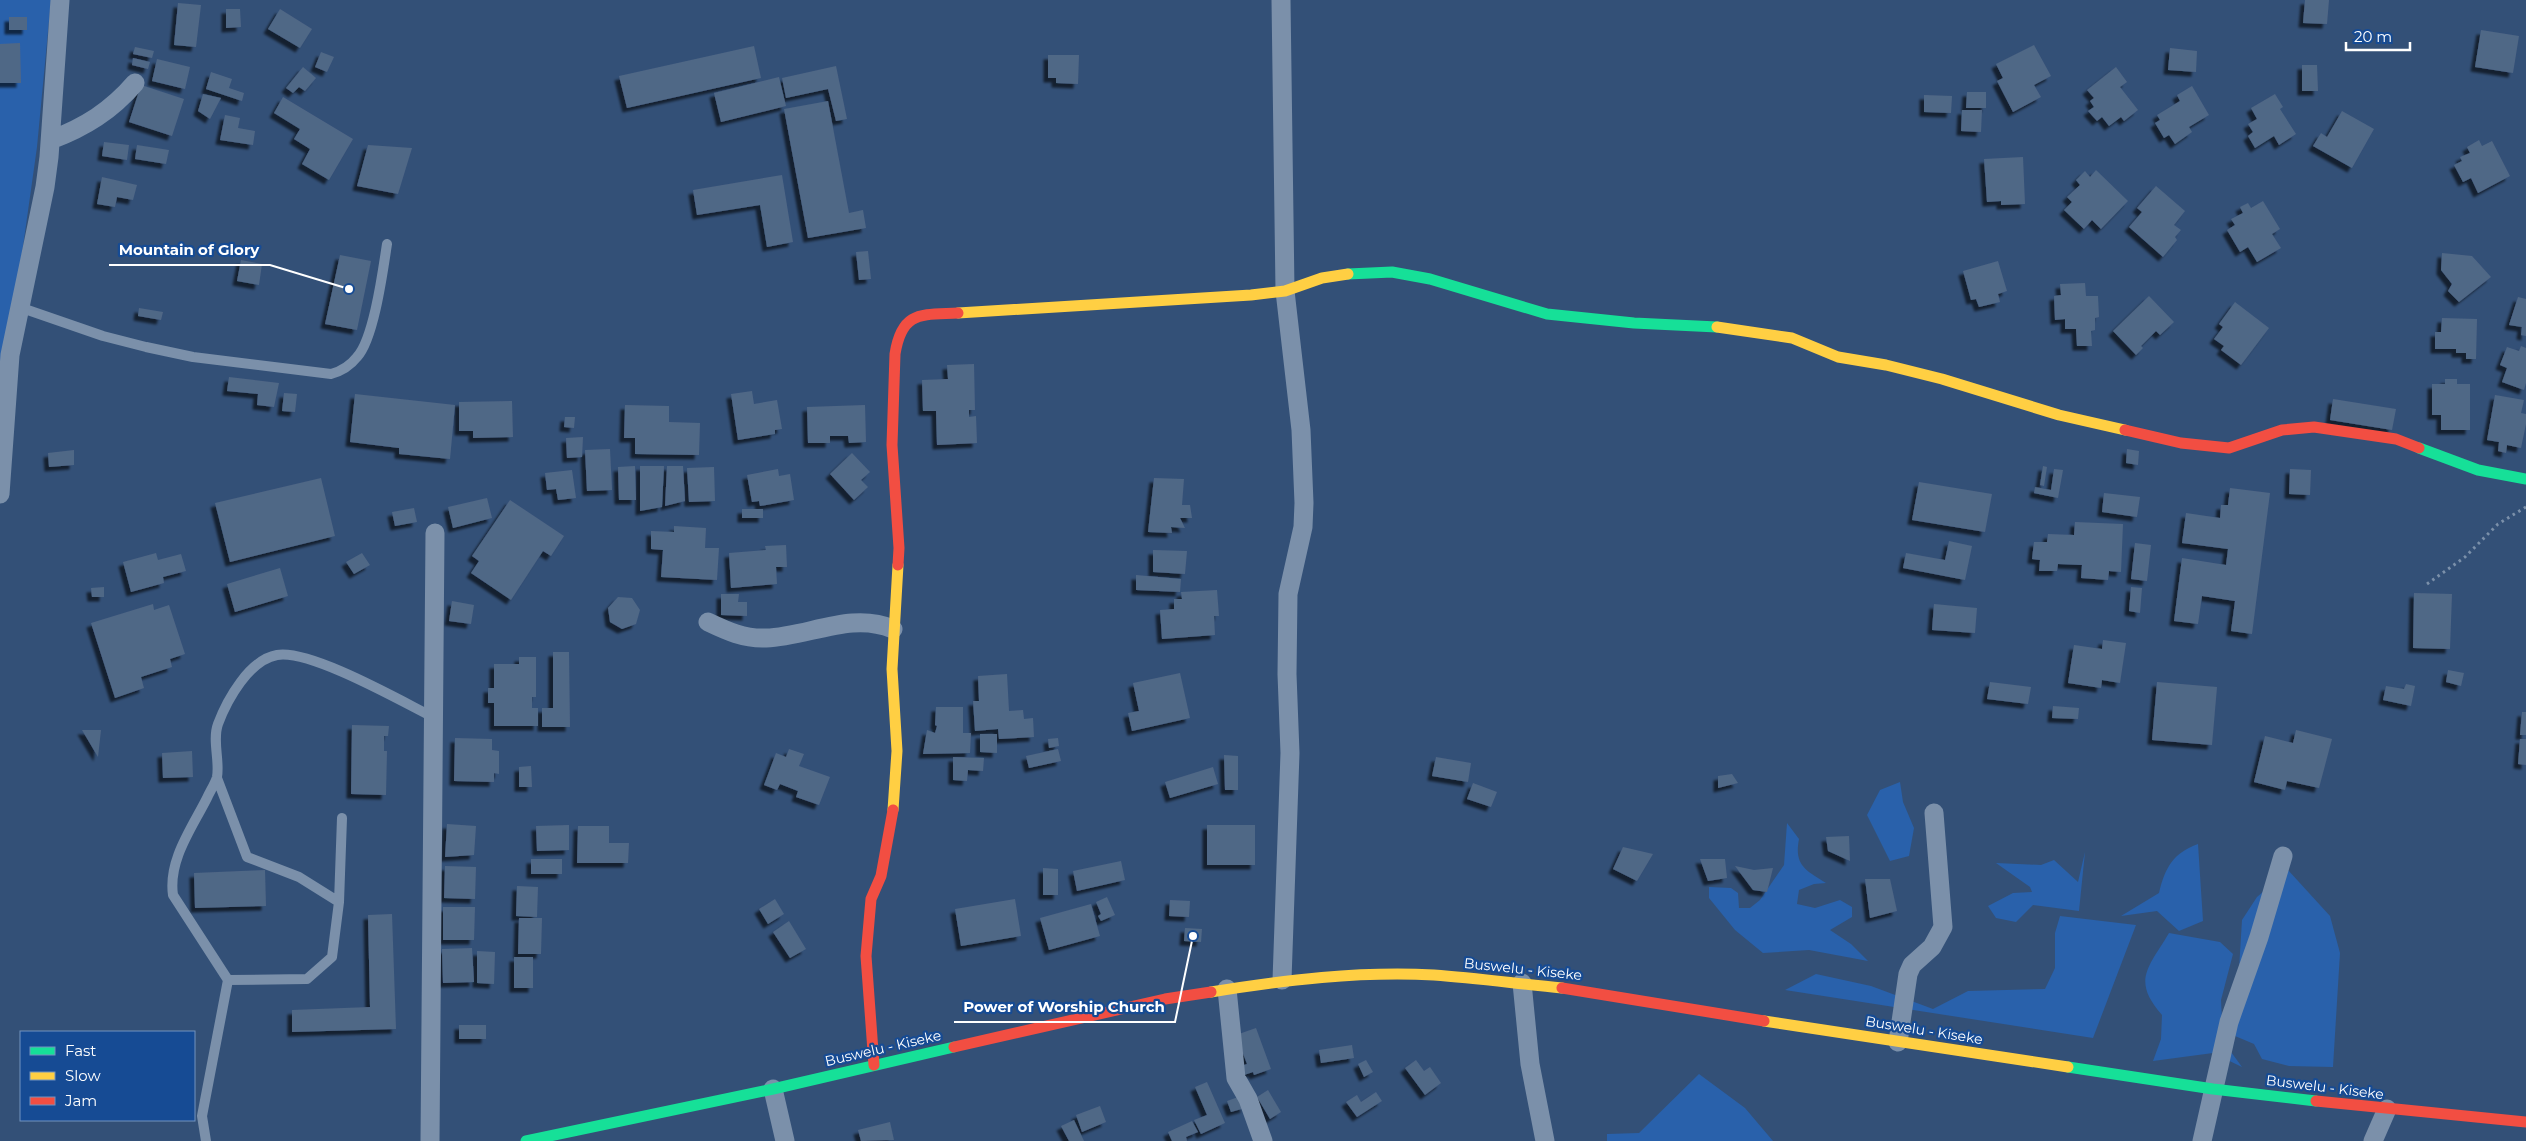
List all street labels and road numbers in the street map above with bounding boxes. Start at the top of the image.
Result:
street label: Buswelu - Kiseke [1463,954,1583,984]
street label: Buswelu - Kiseke [1864,1012,1984,1048]
street label: Buswelu - Kiseke [823,1026,943,1070]
street label: Buswelu - Kiseke [2265,1071,2385,1103]

